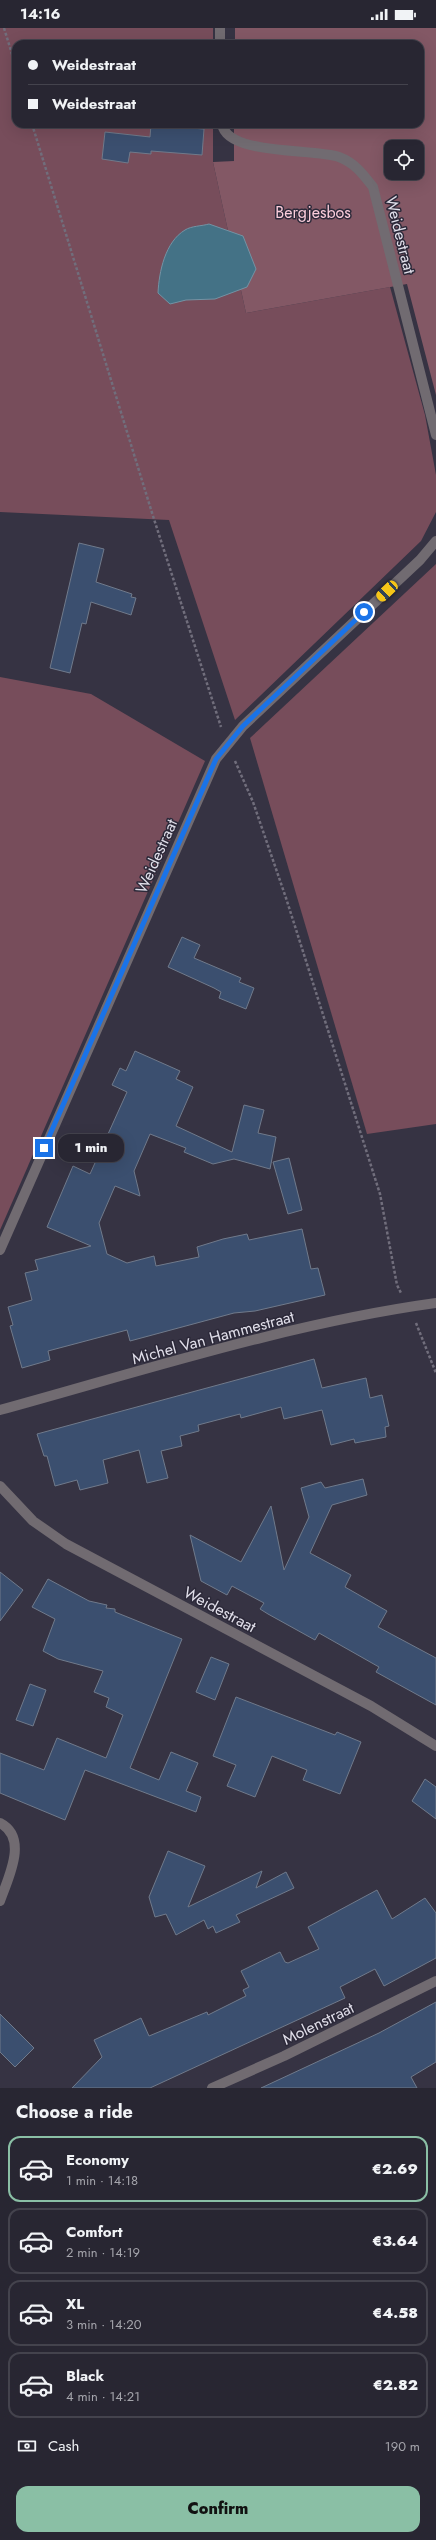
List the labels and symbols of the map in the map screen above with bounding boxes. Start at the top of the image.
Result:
street label: Weidestraat [380,194,421,277]
park label: Bergjesbos [275,201,351,224]
car [374,578,400,604]
route start [355,603,373,621]
street label: Weidestraat [130,815,183,897]
callout: 1 min [58,1134,124,1162]
route end [35,1139,53,1157]
street label: Michel Van Hammestraat [129,1305,297,1370]
street label: Weidestraat [179,1581,260,1638]
street label: Molenstraat [279,1996,358,2051]

